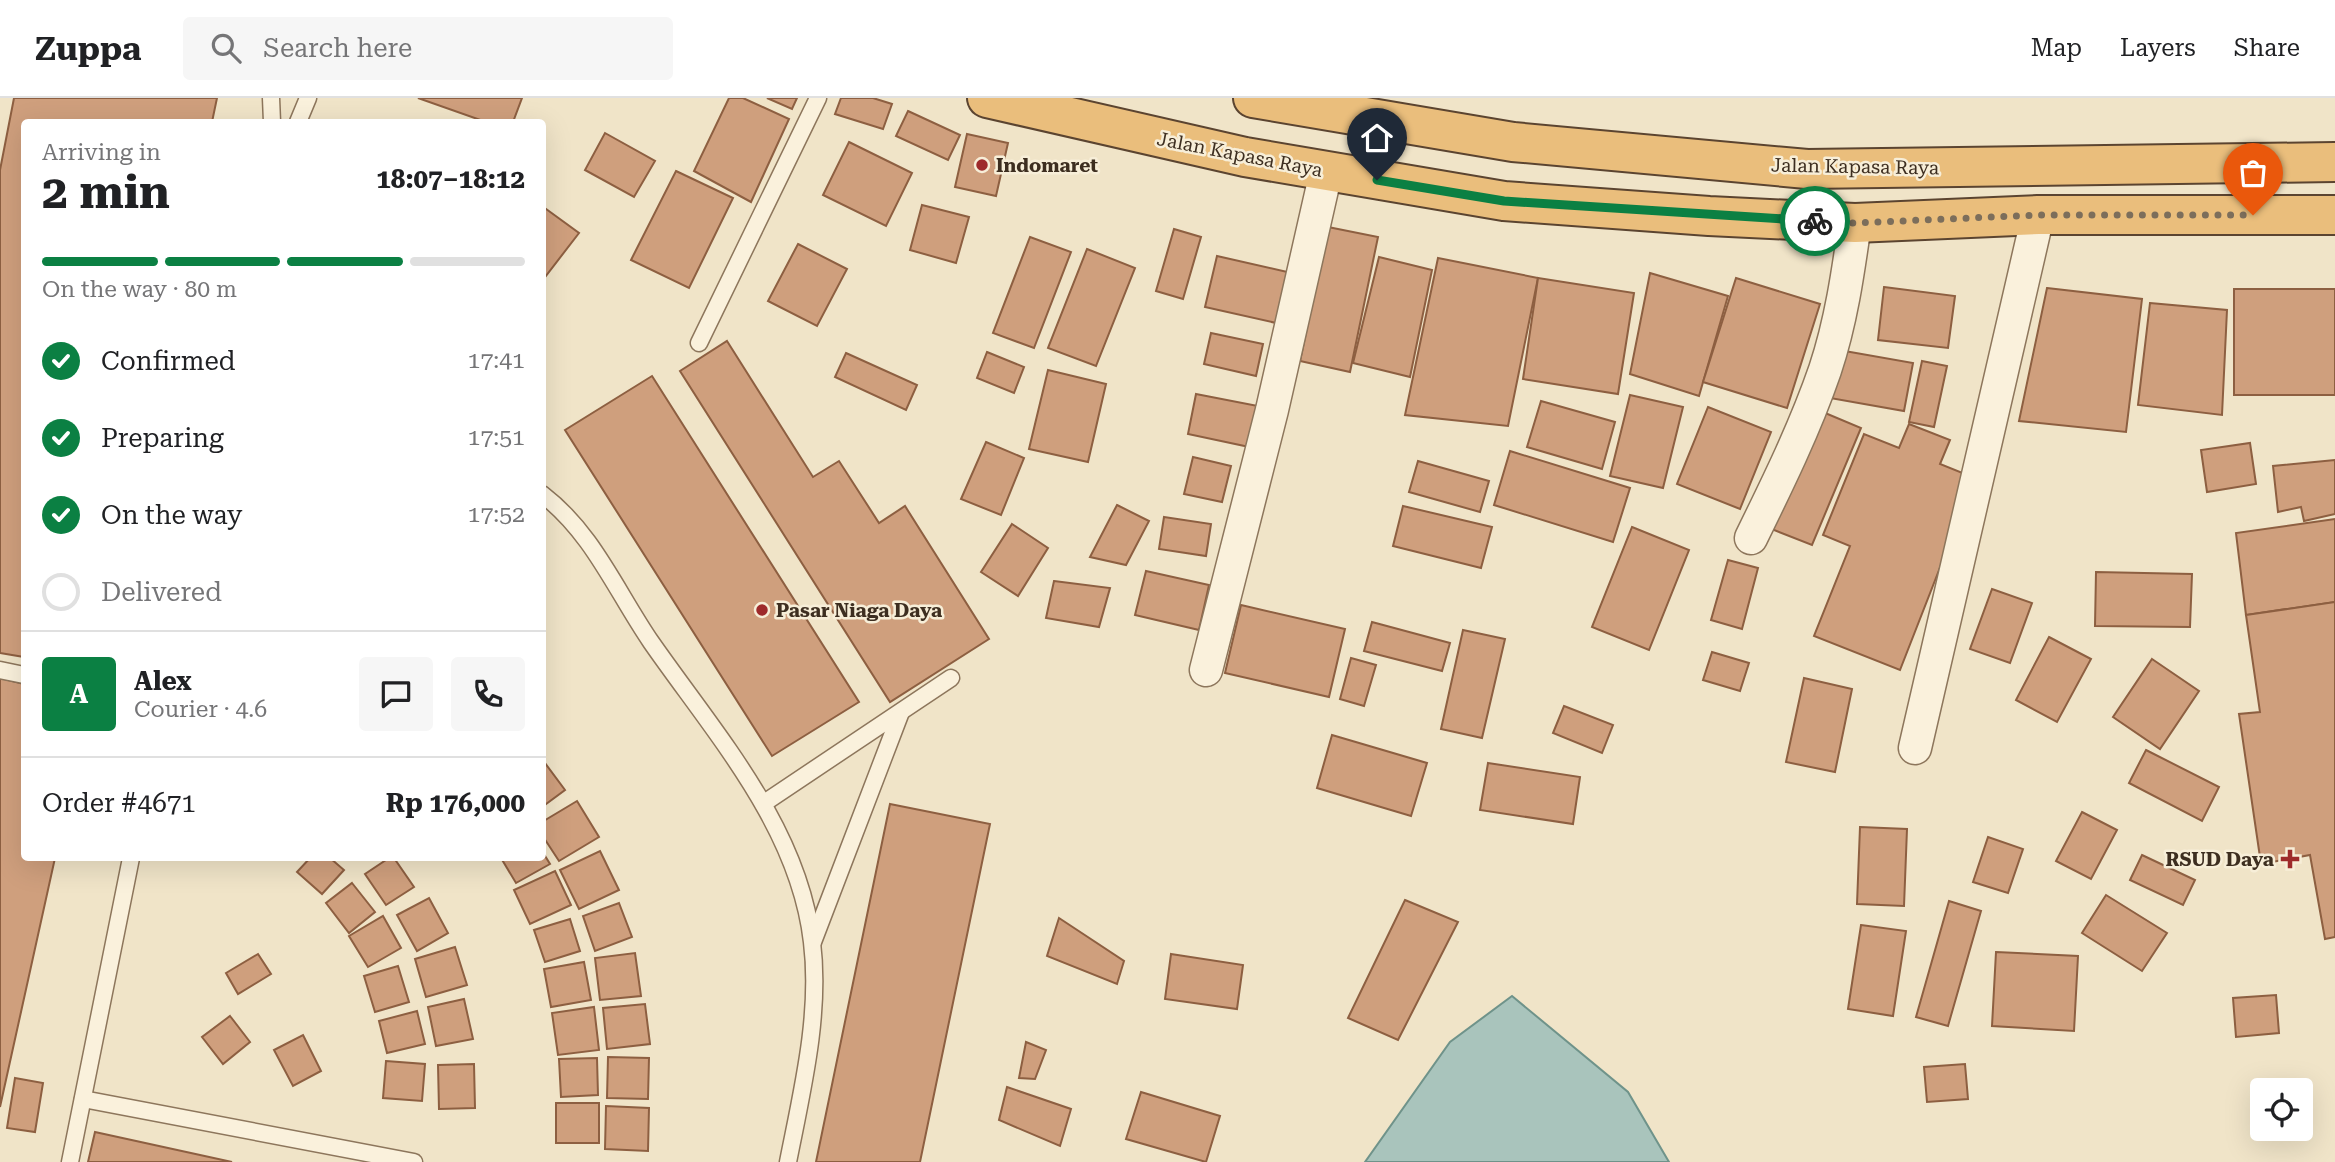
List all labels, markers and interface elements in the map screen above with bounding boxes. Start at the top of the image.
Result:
search box [183,17,673,80]
text: Zuppa [35,29,141,68]
icon: search [207,29,245,67]
text: Search here [263,33,412,63]
text: Map [2031,34,2082,62]
text: Layers [2120,34,2196,62]
text: Share [2234,34,2300,62]
pin [1347,108,1407,180]
icon: home [1358,119,1396,157]
street label: Jalan Kapasa Raya [1155,127,1325,182]
text: Arriving in [42,139,161,166]
pin [2223,143,2283,215]
place label: Indomaret [996,154,1098,177]
street label: Jalan Kapasa Raya [1771,154,1940,179]
icon: bag [2234,154,2272,192]
marker: Indomaret [974,157,990,173]
text: 18:07–18:12 [376,164,525,194]
text: 2 min [42,165,170,219]
courier [1780,186,1850,256]
icon: bike [1796,202,1834,240]
text: On the way · 80 m [42,276,237,303]
icon: check [42,342,80,380]
text: Confirmed [101,346,236,376]
text: 17:41 [468,347,525,374]
icon: check [42,419,80,457]
text: Preparing [101,423,224,453]
text: 17:51 [468,424,525,451]
icon: check [42,496,80,534]
text: On the way [101,500,242,530]
text: 17:52 [468,501,525,528]
text: Delivered [101,577,222,607]
place label: Pasar Niaga Daya [776,599,942,622]
marker: Pasar Niaga Daya [754,602,770,618]
button: chat [359,657,433,731]
button: phone [451,657,525,731]
text: Alex [134,666,192,696]
text: A [70,679,88,709]
text: Courier · 4.6 [134,696,267,723]
text: Order #4671 [42,788,196,818]
text: Rp 176,000 [386,788,525,818]
place label: RSUD Daya [2165,848,2274,871]
marker: RSUD Daya [2280,849,2300,869]
map controls [2250,1078,2313,1141]
button: locate [2250,1078,2313,1141]

